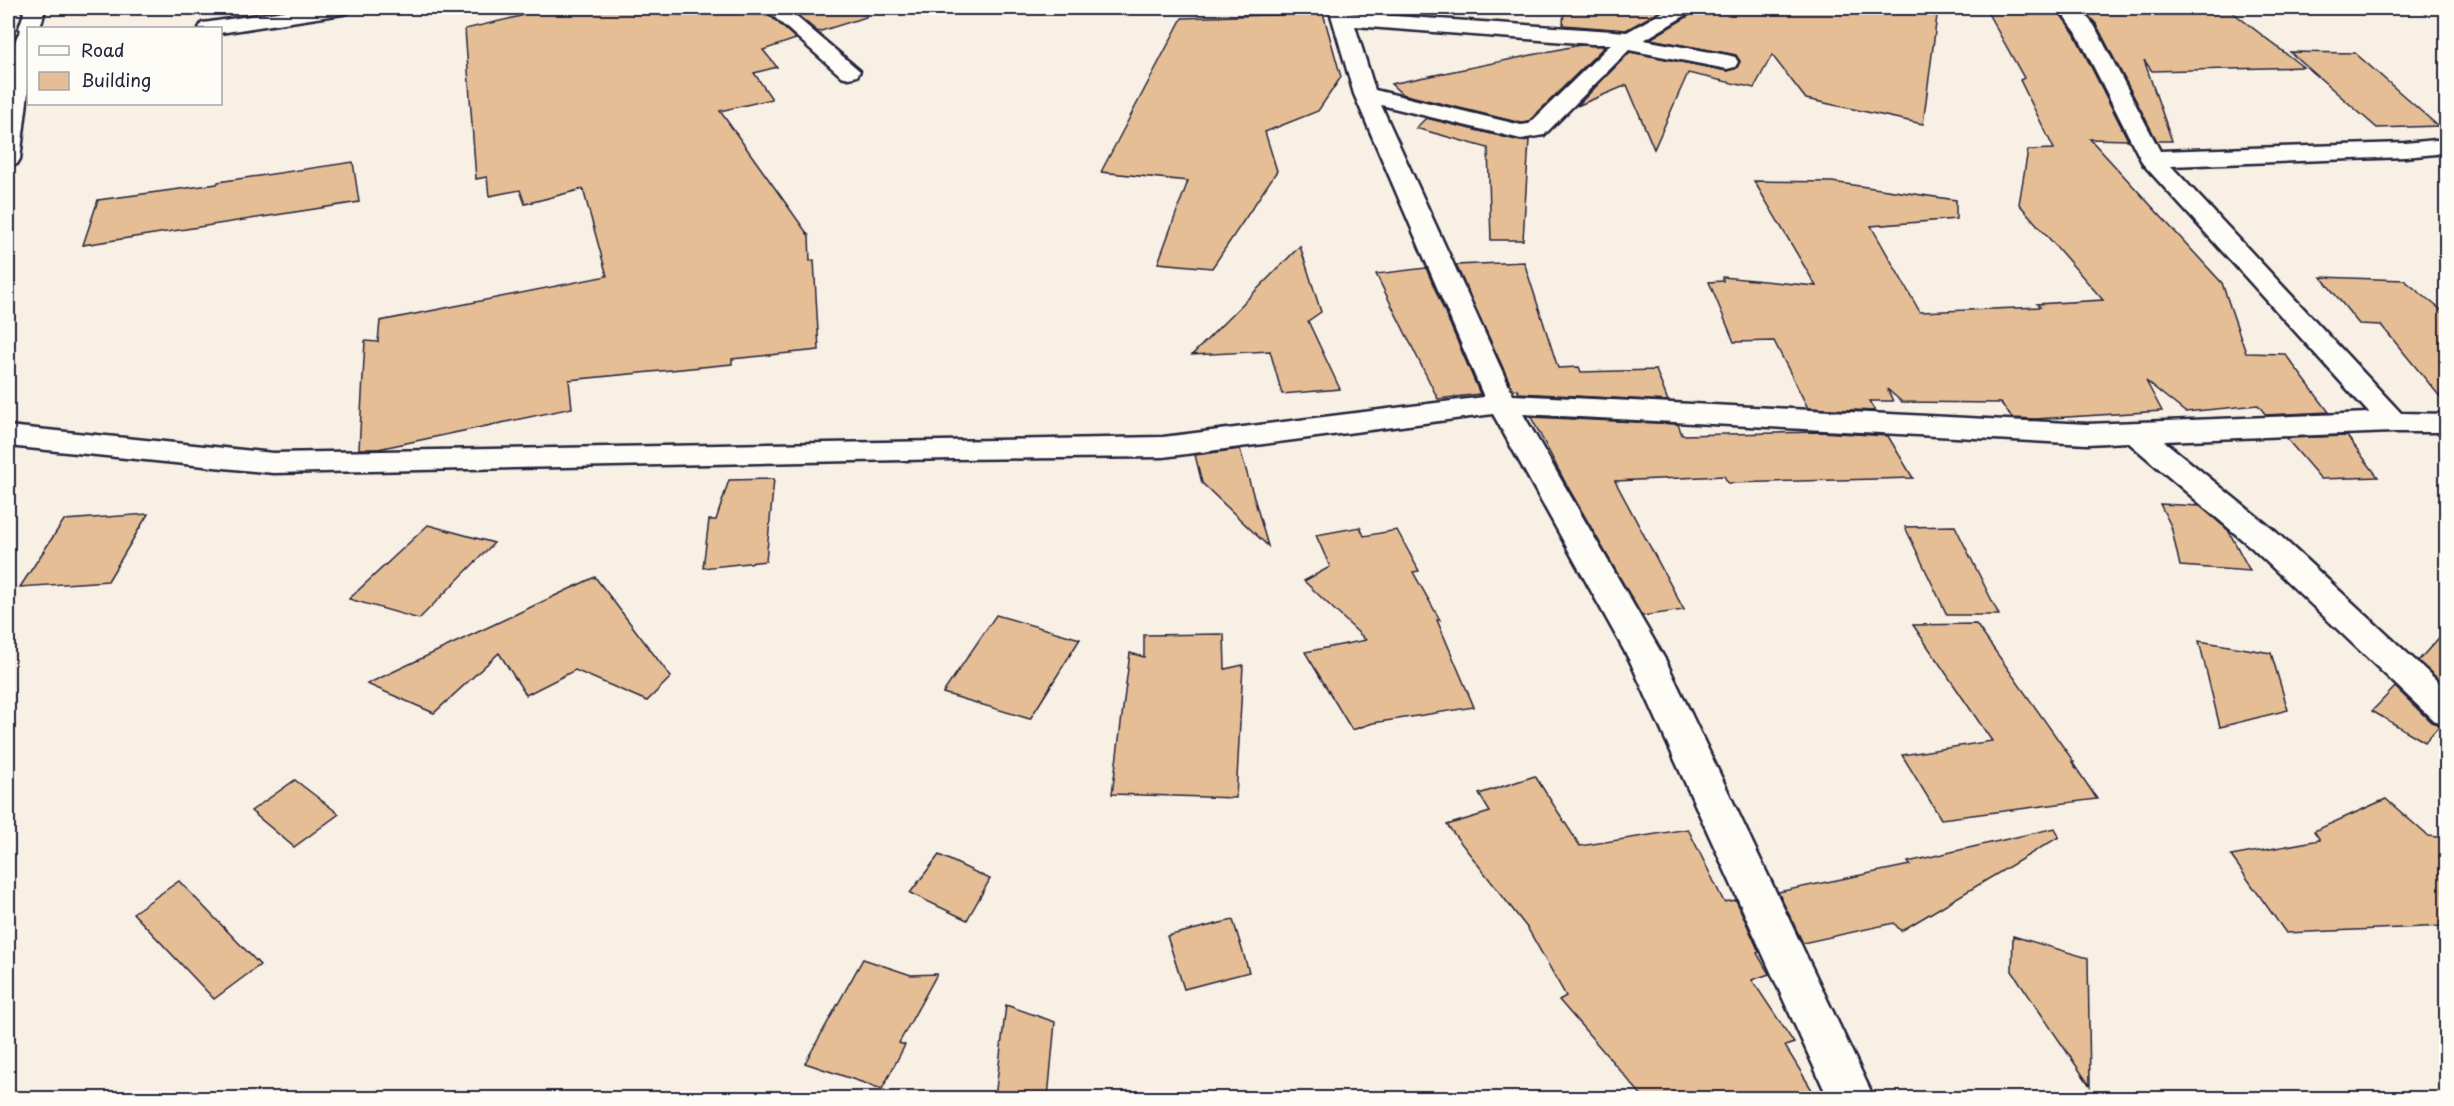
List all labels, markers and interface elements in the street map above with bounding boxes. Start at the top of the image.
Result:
legend [27,27,222,105]
text: Road [81,36,125,63]
text: Building [81,66,151,93]

